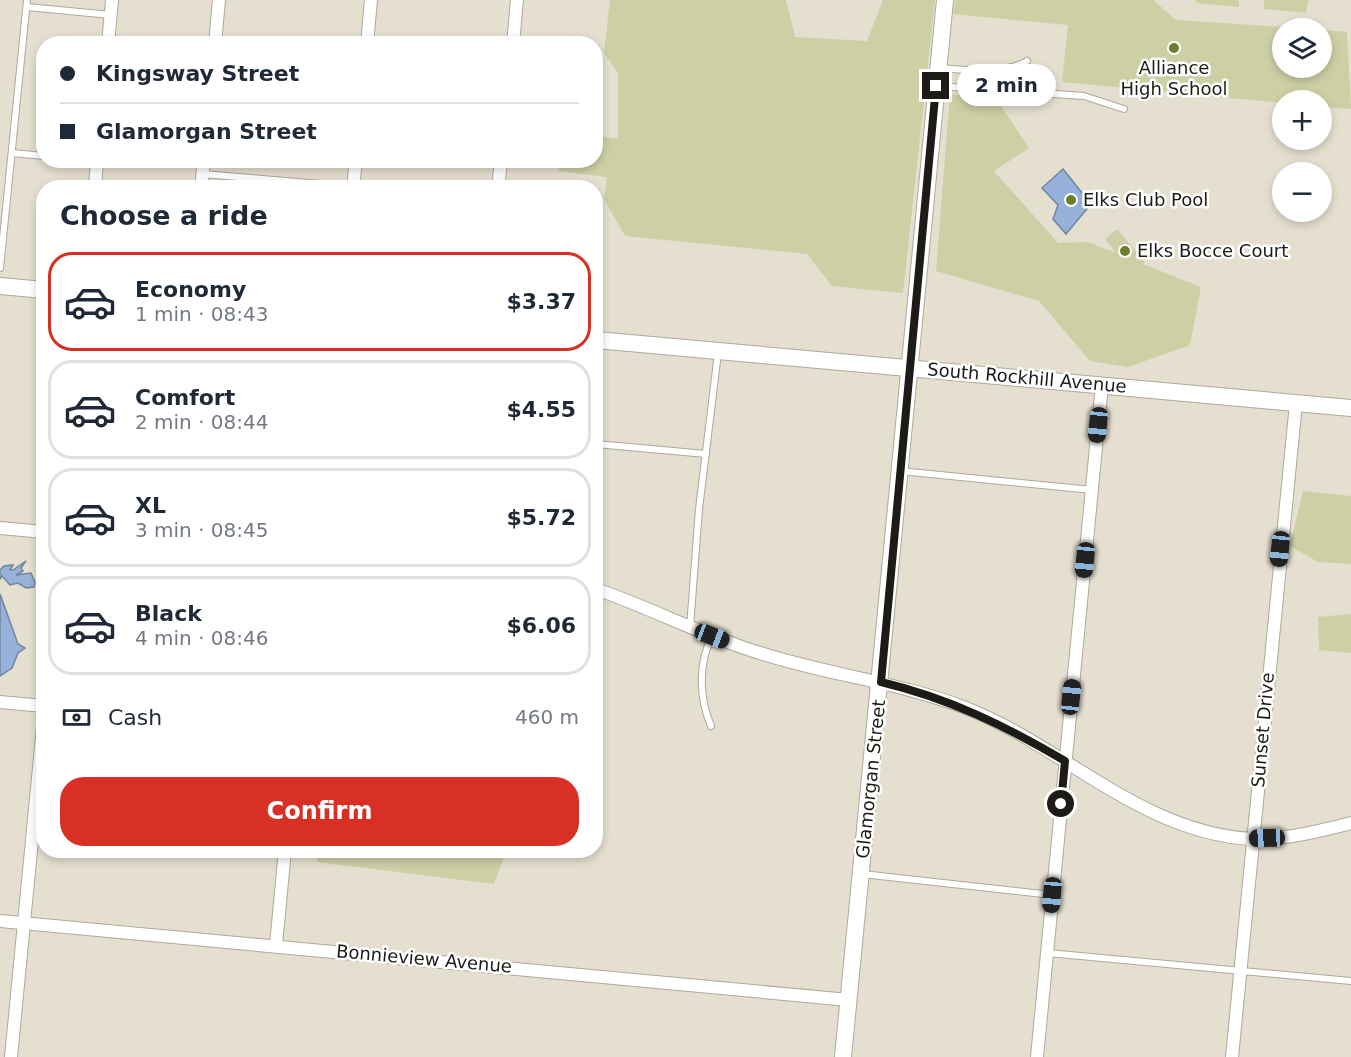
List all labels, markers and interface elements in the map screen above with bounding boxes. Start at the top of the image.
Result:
map controls [1272,18,1332,222]
button: layers [1272,18,1332,78]
marker: Alliance High School [1167,41,1181,55]
place label: Alliance High School [1121,57,1227,99]
text: Kingsway Street [96,61,299,86]
callout: 2 min [957,65,1056,107]
route end [922,72,949,99]
text: 2 min [975,73,1038,97]
button: + [1272,90,1332,150]
text: Glamorgan Street [96,119,317,144]
button: − [1272,162,1332,222]
place label: Elks Club Pool [1083,189,1208,210]
marker: Elks Club Pool [1064,193,1078,207]
text: Choose a ride [60,200,268,231]
place label: Elks Bocce Court [1137,240,1288,261]
marker: Elks Bocce Court [1118,244,1132,258]
icon: car [63,275,117,329]
text: Economy [135,277,246,302]
text: $3.37 [506,289,576,314]
text: 1 min · 08:43 [135,302,269,326]
street label: South Rockhill Avenue [926,358,1128,397]
icon: car [63,383,117,437]
text: Comfort [135,385,235,410]
text: $4.55 [506,397,576,422]
car [1087,406,1109,444]
text: 2 min · 08:44 [135,410,269,434]
icon: car [63,491,117,545]
text: XL [135,493,166,518]
text: $5.72 [506,505,576,530]
text: 3 min · 08:45 [135,518,269,542]
car [1269,530,1291,568]
car [1074,541,1096,579]
icon: car [63,599,117,653]
text: Black [135,601,202,626]
text: $6.06 [506,613,576,638]
car [692,621,732,651]
text: 4 min · 08:46 [135,626,269,650]
street label: Sunset Drive [1247,672,1278,788]
car [1060,678,1082,716]
street label: Glamorgan Street [852,698,889,860]
icon: cash [60,701,93,734]
text: Cash [108,705,162,730]
text: 460 m [515,705,579,729]
button: Confirm [60,777,579,846]
route start [1047,790,1074,817]
car [1249,828,1285,848]
car [1041,876,1063,914]
street label: Bonnieview Avenue [335,940,513,977]

